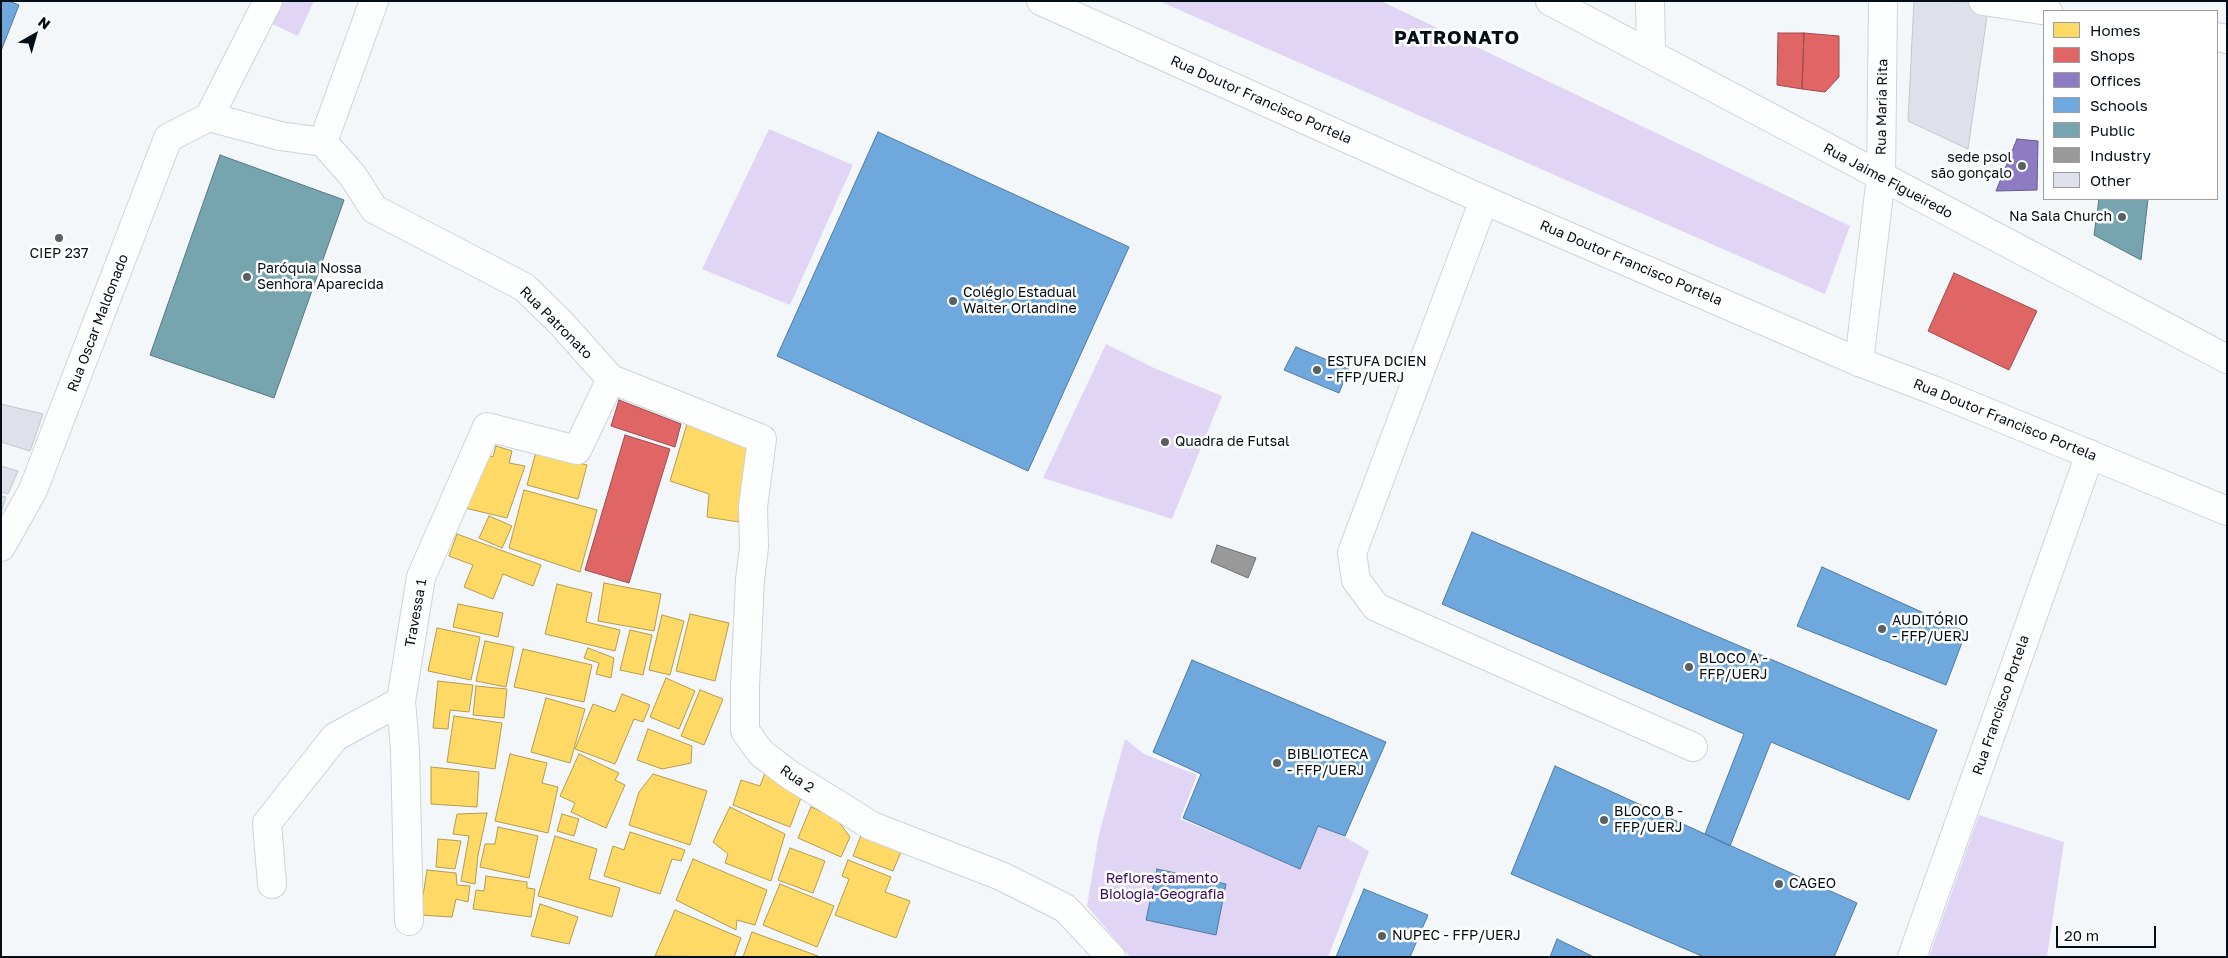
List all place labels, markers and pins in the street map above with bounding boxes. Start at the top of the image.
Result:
place label: sede psol são gonçalo [1931,150,2012,182]
marker: sede psol são gonçalo [2016,160,2028,172]
place label: Na Sala Church [2009,209,2112,225]
marker: Na Sala Church [2116,211,2128,223]
marker: CIEP 237 [53,232,65,244]
place label: CIEP 237 [30,246,88,262]
place label: Paróquia Nossa Senhora Aparecida [257,261,384,294]
marker: Paróquia Nossa Senhora Aparecida [241,271,253,283]
place label: Colégio Estadual Walter Orlandine [963,285,1077,318]
marker: Colégio Estadual Walter Orlandine [947,295,959,307]
place label: ESTUFA DCIEN - FFP/UERJ [1327,354,1427,387]
marker: ESTUFA DCIEN - FFP/UERJ [1311,364,1323,376]
place label: Quadra de Futsal [1175,434,1290,450]
marker: Quadra de Futsal [1159,436,1171,448]
place label: AUDITÓRIO - FFP/UERJ [1892,613,1969,646]
marker: AUDITÓRIO - FFP/UERJ [1876,623,1888,635]
place label: BLOCO A - FFP/UERJ [1699,651,1768,684]
marker: BLOCO A - FFP/UERJ [1683,661,1695,673]
place label: BIBLIOTECA - FFP/UERJ [1287,747,1368,780]
marker: BIBLIOTECA - FFP/UERJ [1271,757,1283,769]
place label: BLOCO B - FFP/UERJ [1614,804,1683,836]
marker: BLOCO B - FFP/UERJ [1598,814,1610,826]
place label: CAGEO [1789,876,1836,892]
marker: CAGEO [1773,878,1785,890]
place label: NUPEC - FFP/UERJ [1392,928,1521,944]
marker: NUPEC - FFP/UERJ [1376,930,1388,942]

